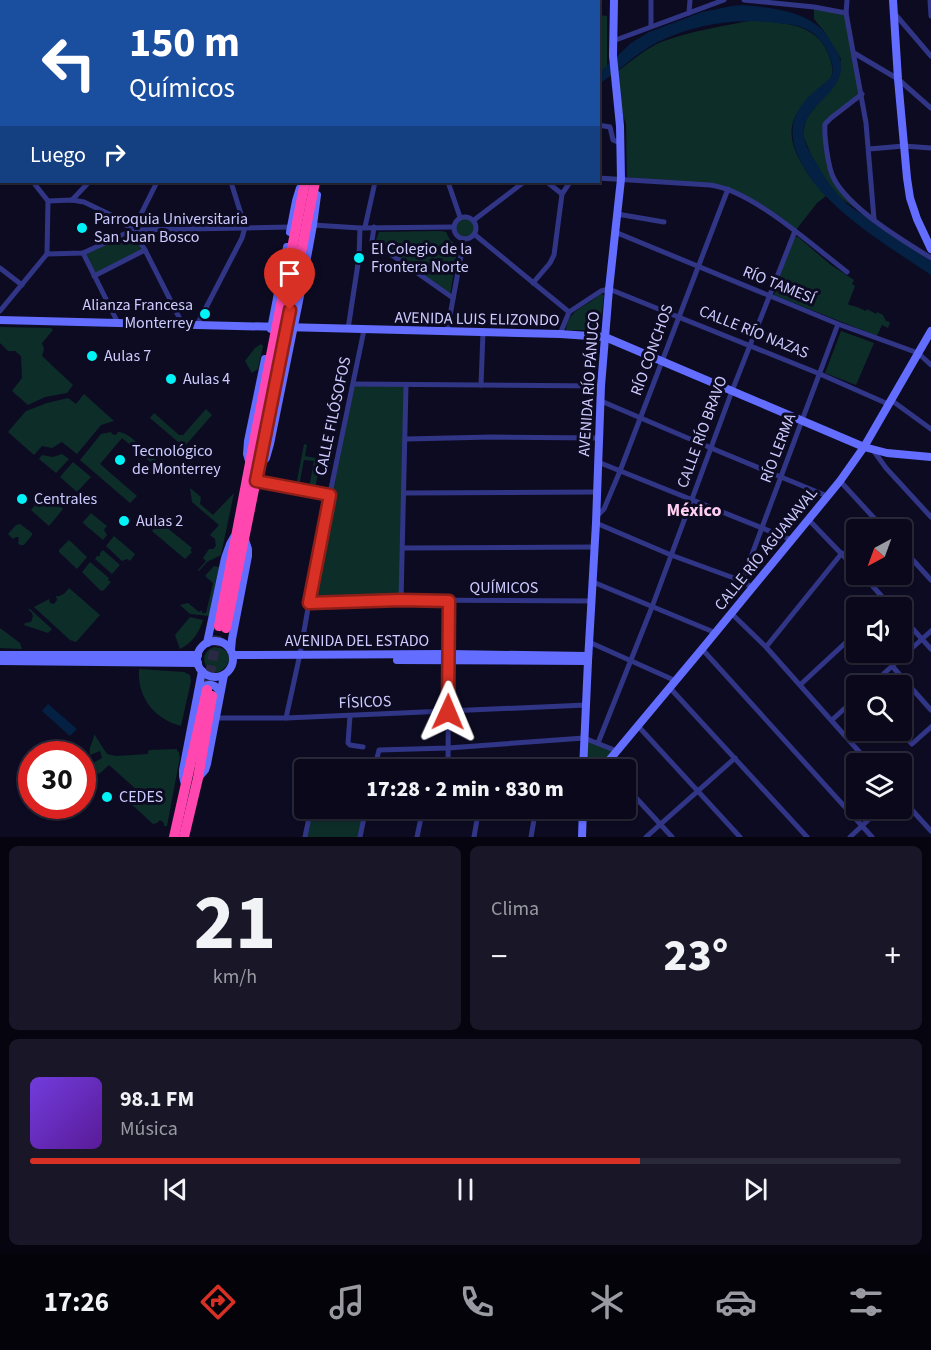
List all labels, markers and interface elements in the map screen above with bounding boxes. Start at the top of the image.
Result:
text: 150 m [129,13,240,73]
icon: left [30,24,108,102]
text: Químicos [129,69,235,108]
icon: right [98,138,131,171]
text: Luego [30,139,86,171]
place label: Parroquia Universitaria San Juan Bosco [94,208,248,248]
marker: Parroquia Universitaria San Juan Bosco [75,221,89,235]
place label: El Colegio de la Frontera Norte [371,238,472,278]
pin [264,248,315,310]
marker: El Colegio de la Frontera Norte [352,251,366,265]
icon: arrive [273,257,306,290]
street label: RÍO TAMESÍ [739,260,819,310]
place label: Alianza Francesa Monterrey [83,294,194,334]
street label: CALLE RÍO NAZAS [696,300,812,364]
street label: RÍO CONCHOS [625,301,679,399]
marker: Alianza Francesa Monterrey [198,307,212,321]
street label: AVENIDA LUIS ELIZONDO [394,307,560,331]
street label: AVENIDA RÍO PÁNUCO [573,311,605,457]
place label: Aulas 7 [104,345,151,367]
marker: Aulas 7 [85,349,99,363]
street label: CALLE FILÓSOFOS [310,354,356,478]
place label: Aulas 4 [183,368,230,390]
marker: Aulas 4 [164,372,178,386]
street label: CALLE RÍO BRAVO [672,373,732,491]
street label: RÍO LERMA [755,410,801,486]
place label: Tecnológico de Monterrey [132,440,221,480]
marker: Tecnológico de Monterrey [113,453,127,467]
street label: CALLE RÍO AGUANAVAL [709,483,823,615]
place label: Centrales [34,488,97,510]
marker: Centrales [15,492,29,506]
district label: México [667,498,721,523]
place label: Aulas 2 [136,510,183,532]
marker: Aulas 2 [117,514,131,528]
north arrow [846,519,912,585]
map controls [846,519,912,819]
street label: QUÍMICOS [470,577,538,599]
button: sound [846,597,912,663]
street label: AVENIDA DEL ESTADO [285,630,429,652]
button: search [846,675,912,741]
position arrow [416,680,480,744]
street label: FÍSICOS [338,690,392,714]
speed limit sign: 30 [18,741,96,819]
button: layers [846,753,912,819]
text: 17:28 · 2 min · 830 m [366,773,564,805]
place label: CEDES [119,786,163,808]
marker: CEDES [100,790,114,804]
text: 21 [194,868,276,979]
text: Clima [491,895,539,923]
text: 23° [664,924,728,988]
text: − [491,933,507,980]
text: + [885,933,901,980]
text: km/h [213,963,257,991]
text: 98.1 FM [120,1083,194,1115]
text: Música [120,1115,178,1143]
icon: previous [159,1173,192,1206]
icon: pause [449,1173,482,1206]
icon: next [739,1173,772,1206]
icon: directions [197,1281,239,1323]
icon: music [326,1281,368,1323]
icon: phone [456,1281,498,1323]
icon: climate [586,1281,628,1323]
icon: car [715,1281,757,1323]
icon: filters [845,1281,887,1323]
text: 17:26 [44,1283,109,1322]

